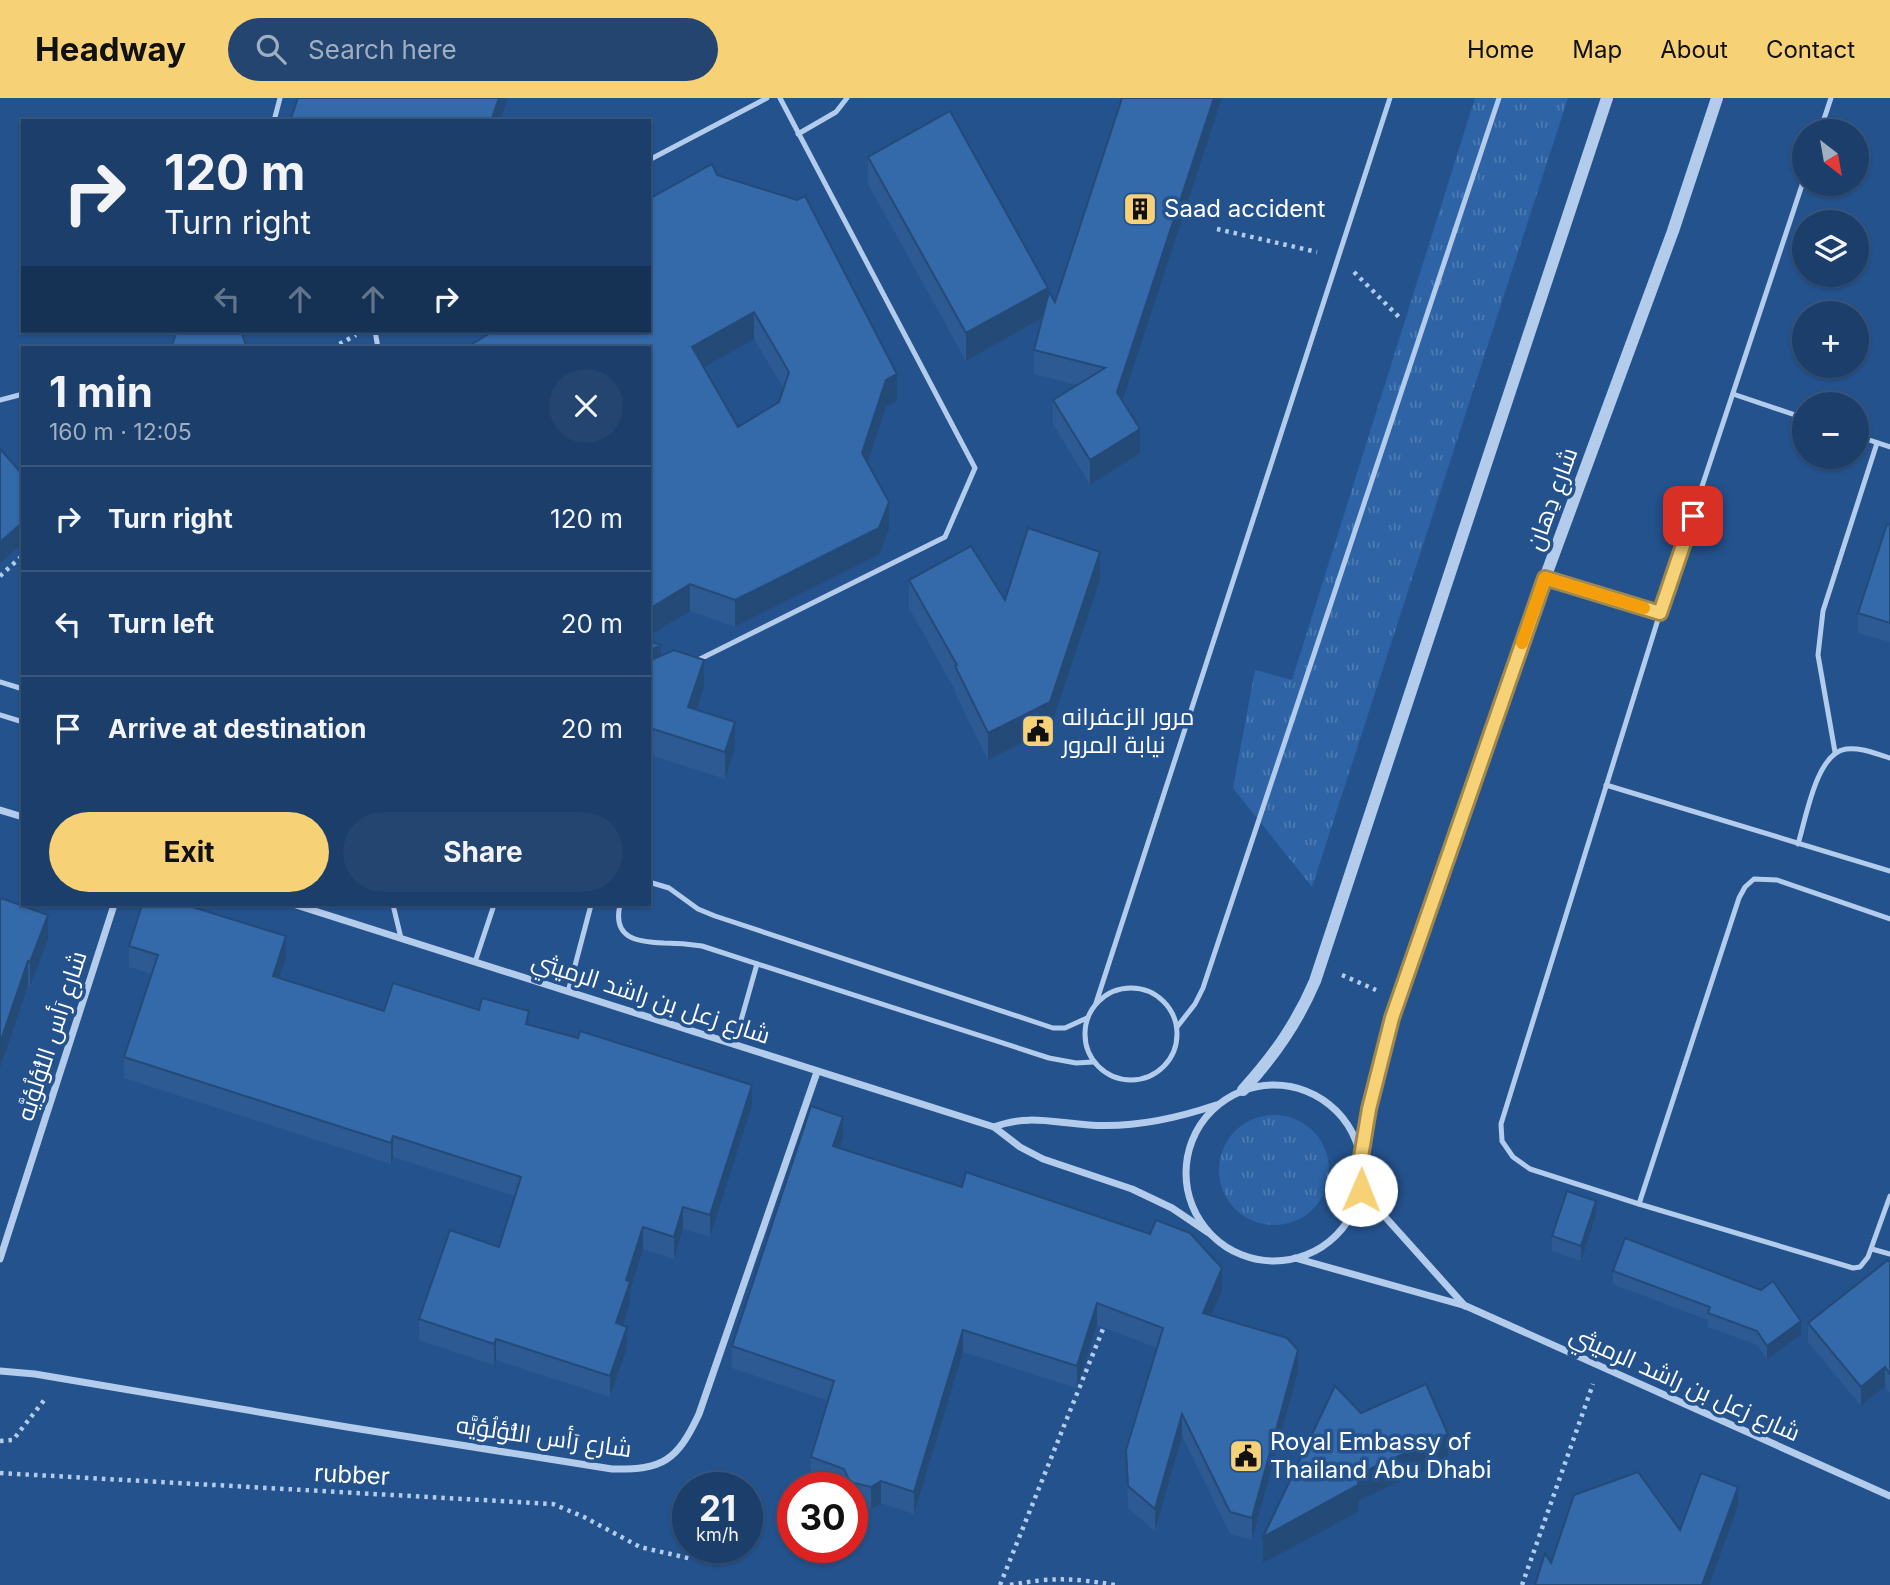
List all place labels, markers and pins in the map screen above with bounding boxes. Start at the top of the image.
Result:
building icon: Saad accident [1121,190,1159,228]
place label: Saad accident [1164,194,1325,223]
pin [1663,486,1723,546]
place label: مرور الزعفرانه نيابة المرور [1060,702,1195,759]
public building icon: مرور الزعفرانه نيابة المرور [1019,712,1057,750]
place label: Royal Embassy of Thailand Abu Dhabi [1270,1427,1492,1484]
public building icon: Royal Embassy of Thailand Abu Dhabi [1227,1437,1265,1475]

